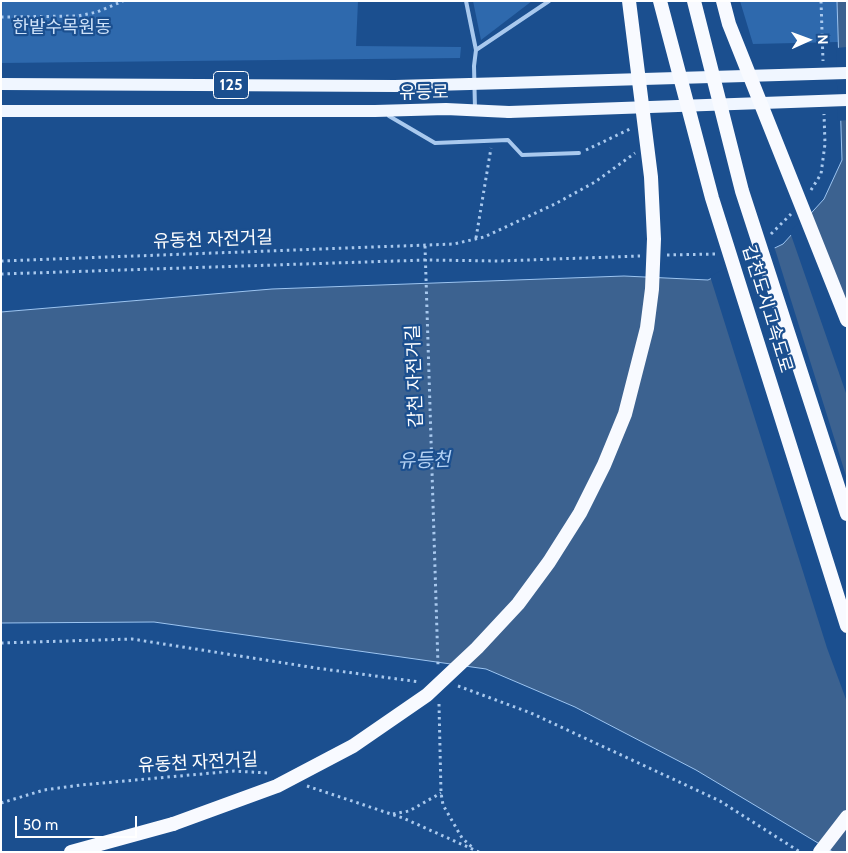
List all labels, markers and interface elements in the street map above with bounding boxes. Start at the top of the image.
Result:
north arrow [783,15,833,65]
park label: 한밭수목원동 [12,17,112,39]
text: N [814,34,832,45]
road number: 125 [214,72,248,98]
street label: 유등로 [399,82,449,104]
street label: 유동천 자전거길 [153,227,273,253]
street label: 갑천도시고속도로 [737,242,797,376]
street label: 갑천 자전거길 [402,324,428,428]
water label: 유등천 [397,449,451,473]
street label: 유동천 자전거길 [138,749,258,777]
scale bar [18,806,140,838]
text: 50 m [23,816,58,834]

